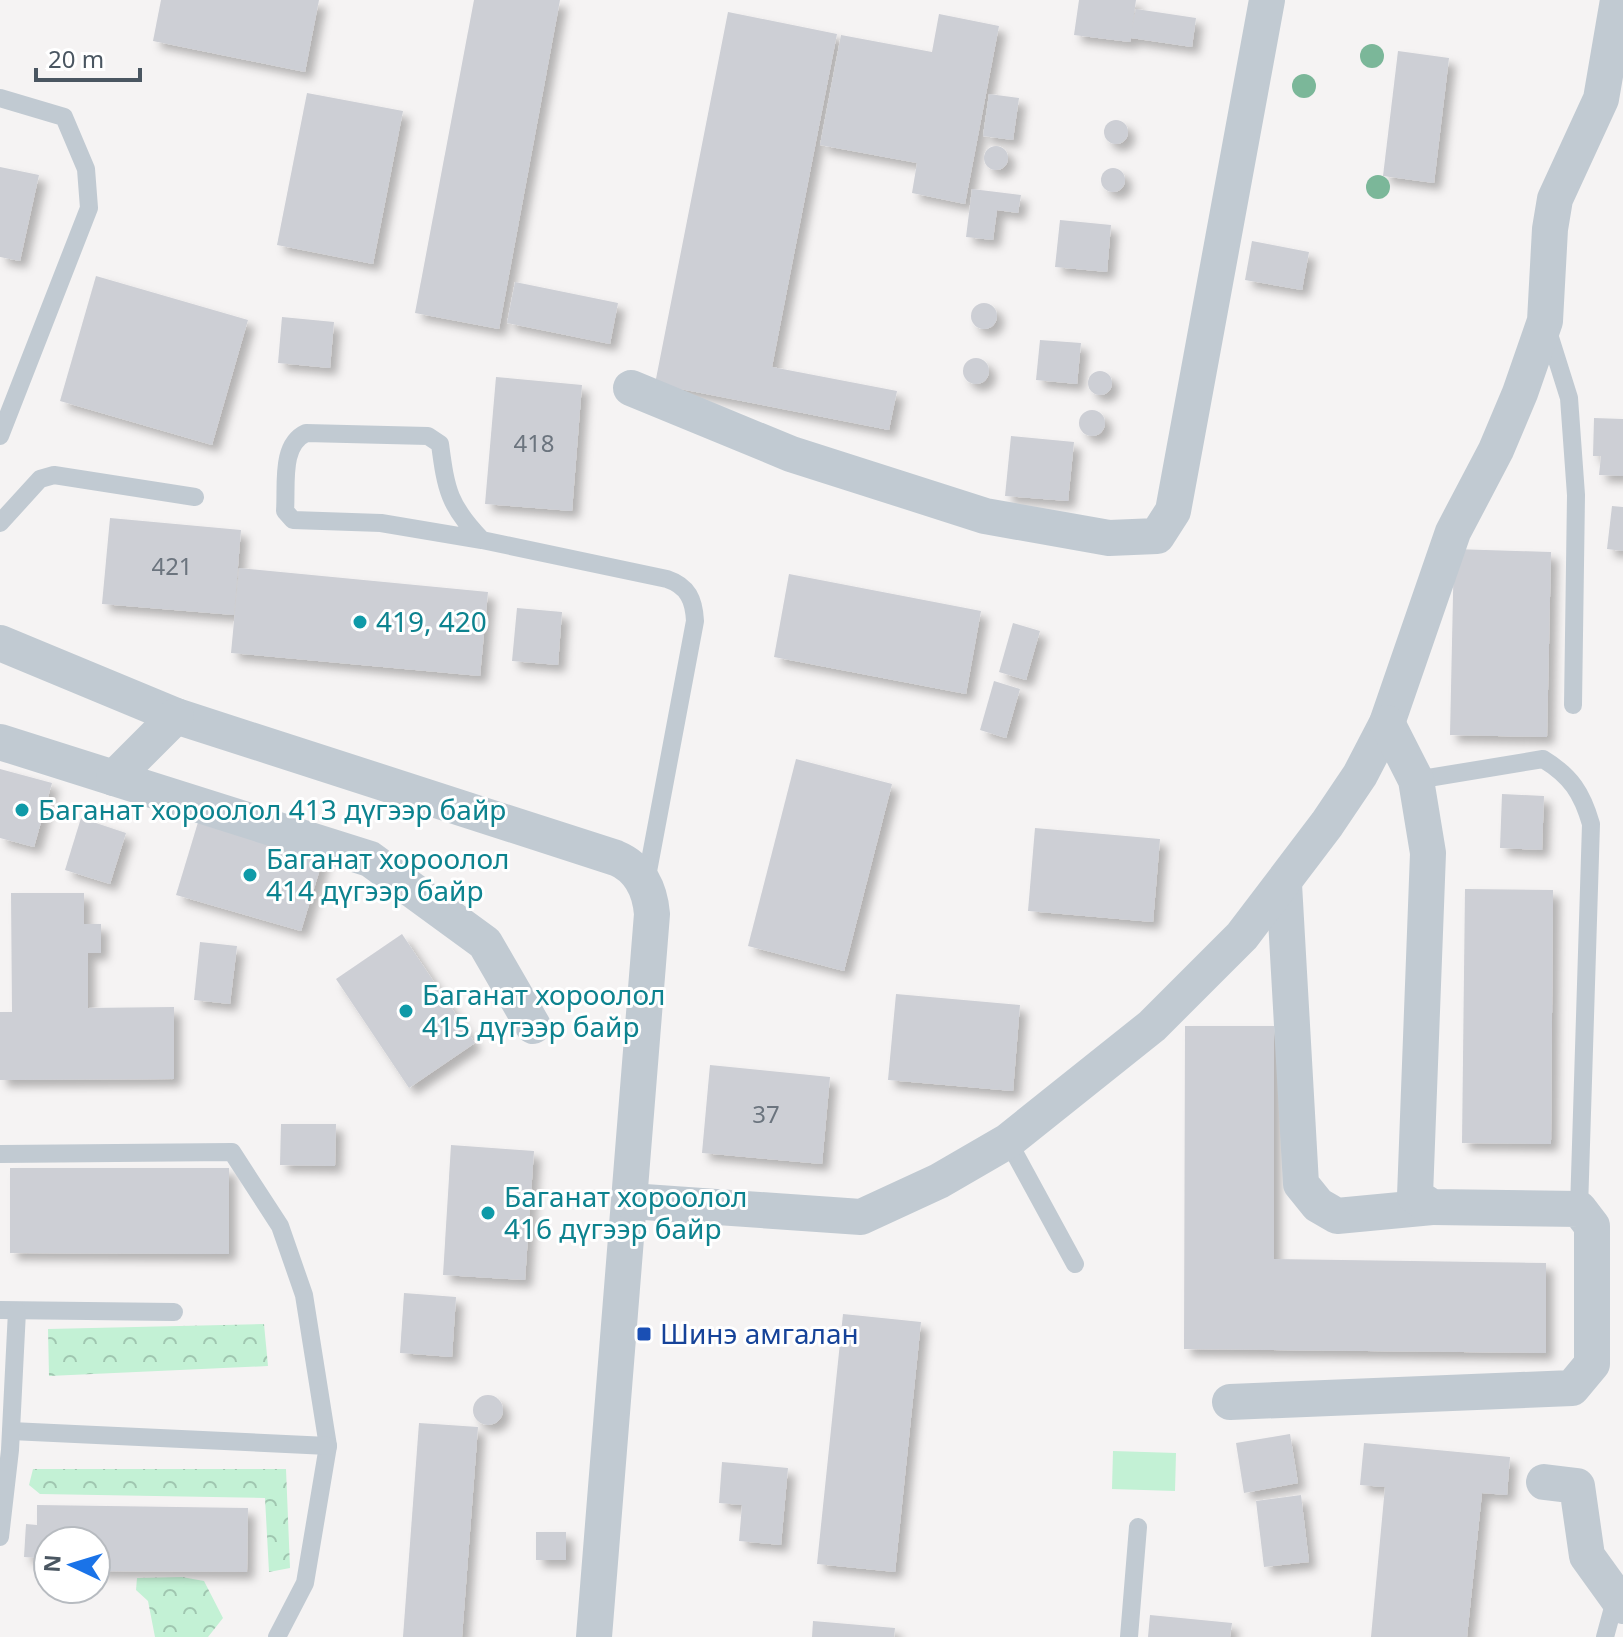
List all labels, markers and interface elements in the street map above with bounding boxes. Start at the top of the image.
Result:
scale bar [36,32,140,82]
text: 20 m [48,42,104,75]
house number: 418 [513,426,555,459]
house number: 421 [151,549,193,582]
place label: 419, 420 [376,602,487,640]
marker: 419, 420 [351,613,369,631]
place label: Баганат хороолол 413 дүгээр байр [38,790,506,828]
marker: Баганат хороолол 413 дүгээр байр [13,801,31,819]
place label: Баганат хороолол 414 дүгээр байр [266,839,510,909]
marker: Баганат хороолол 414 дүгээр байр [241,866,259,884]
place label: Баганат хороолол 415 дүгээр байр [422,975,666,1045]
marker: Баганат хороолол 415 дүгээр байр [397,1002,415,1020]
house number: 37 [752,1097,780,1130]
place label: Баганат хороолол 416 дүгээр байр [504,1177,748,1247]
marker: Баганат хороолол 416 дүгээр байр [479,1204,497,1222]
place label: Шинэ амгалан [660,1314,859,1352]
marker: Шинэ амгалан [635,1325,653,1343]
north arrow [32,1525,112,1605]
text: N [35,1554,67,1574]

